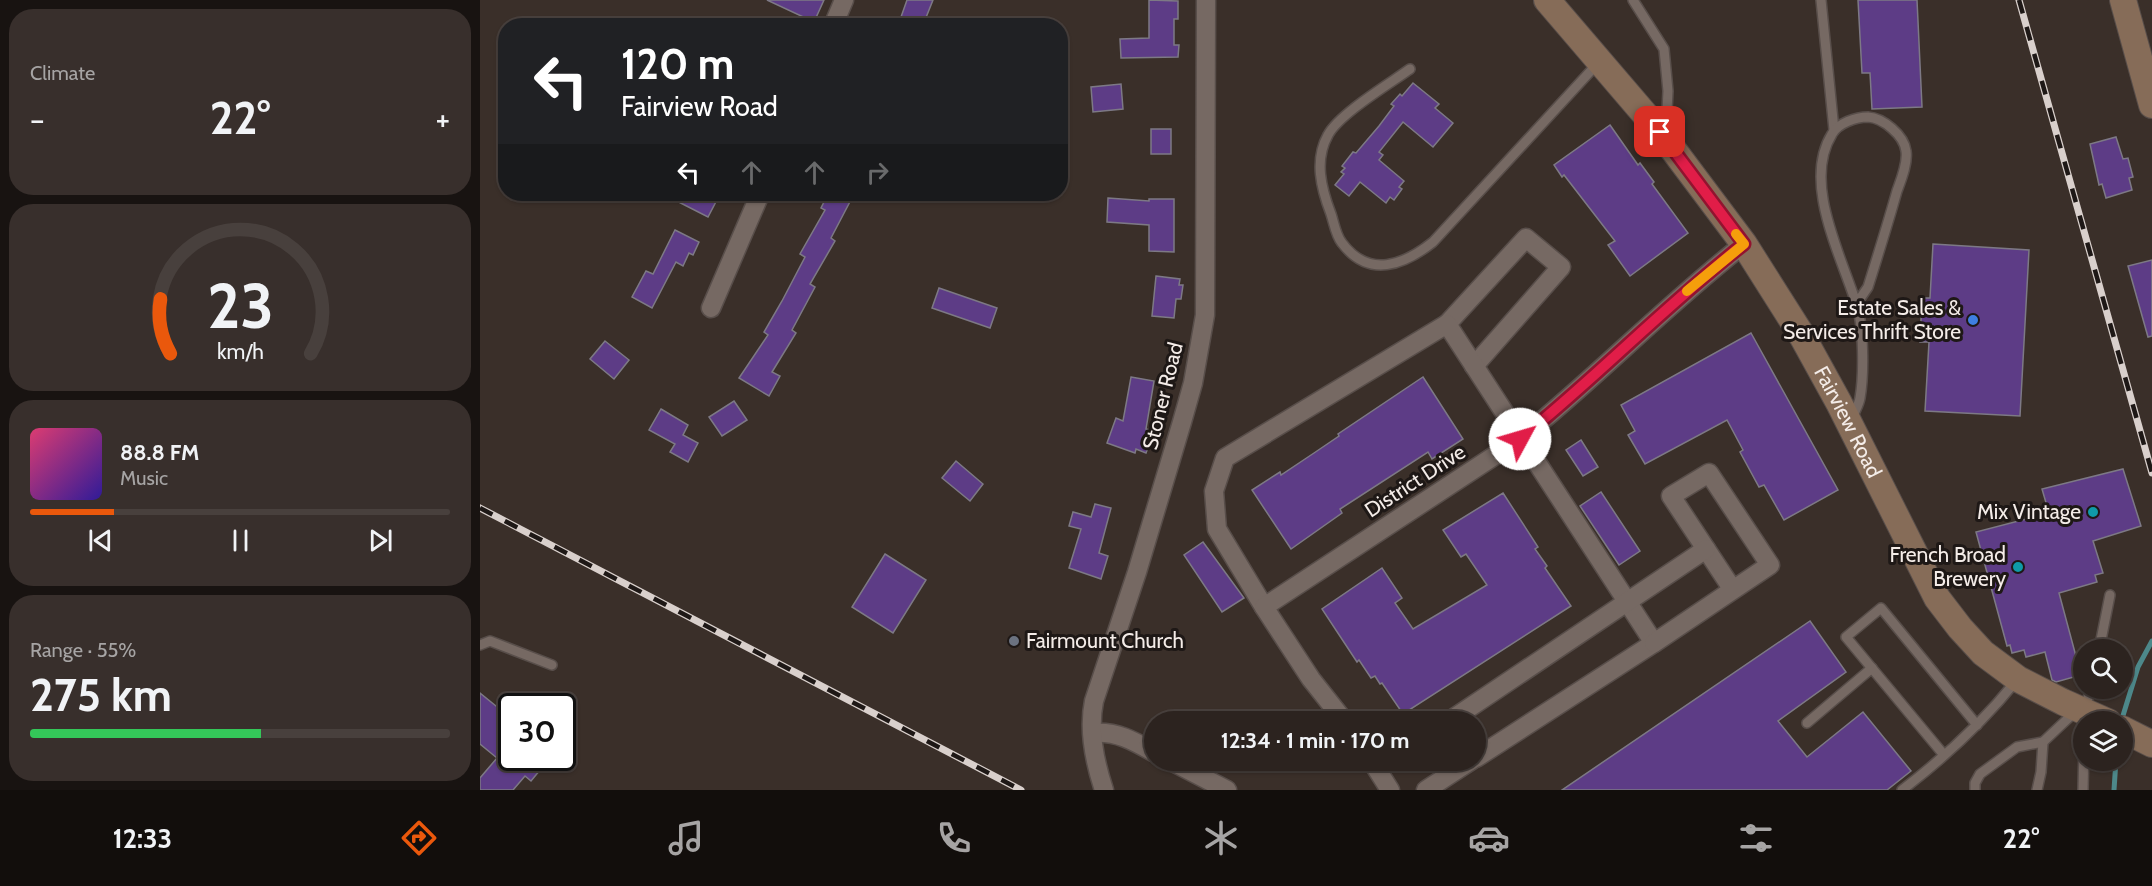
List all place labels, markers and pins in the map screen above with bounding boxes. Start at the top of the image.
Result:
pin [1634,106,1685,157]
place label: Estate Sales & Services Thrift Store [1783,295,1961,344]
marker: Estate Sales & Services Thrift Store [1966,313,1980,327]
place label: Mix Vintage [1977,499,2081,524]
marker: Mix Vintage [2086,505,2100,519]
place label: French Broad Brewery [1889,542,2006,591]
marker: French Broad Brewery [2011,560,2025,574]
place label: Fairmount Church [1026,628,1184,653]
marker: Fairmount Church [1007,634,1021,648]

